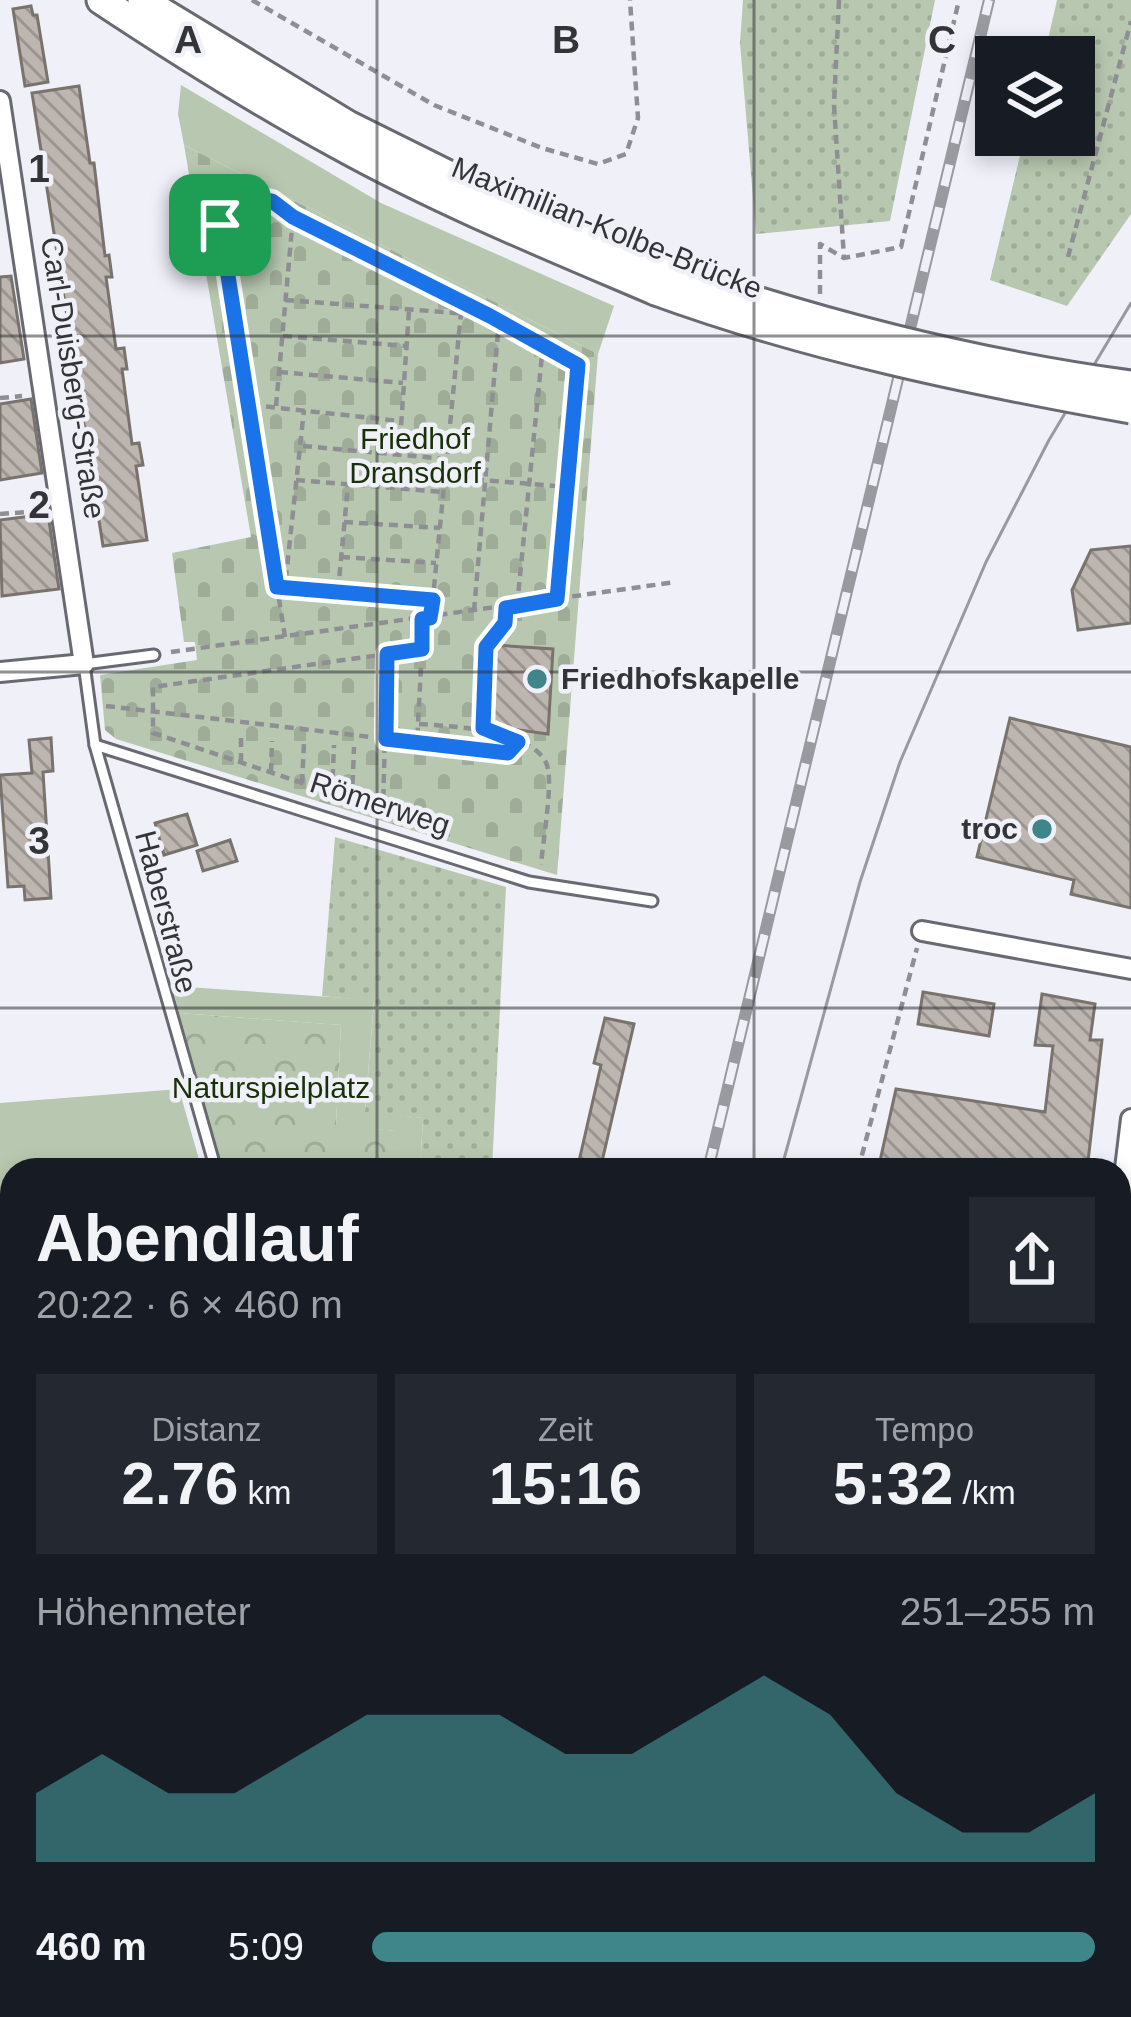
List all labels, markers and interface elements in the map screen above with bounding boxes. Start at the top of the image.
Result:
text: A [174,18,202,61]
text: B [552,18,580,61]
text: C [928,18,956,61]
map controls [975,36,1095,156]
button: layers [975,36,1095,156]
text: 1 [28,147,50,190]
street label: Maximilian-Kolbe-Brücke [447,150,767,305]
pin [169,174,271,276]
icon: arrive [187,192,253,258]
street label: Carl-Duisberg-Straße [35,235,112,521]
park label: Friedhof Dransdorf [349,422,482,489]
text: 2 [28,483,50,526]
place label: Friedhofskapelle [561,662,799,695]
marker: Friedhofskapelle [524,666,550,692]
street label: Römerweg [306,765,454,842]
place label: troc [961,812,1018,845]
marker: troc [1029,816,1055,842]
text: 3 [28,819,50,862]
street label: Haberstraße [129,827,204,997]
park label: Naturspielplatz [172,1071,370,1104]
button: share [969,1197,1095,1323]
text: Abendlauf [36,1201,359,1275]
text: 20:22 · 6 × 460 m [36,1283,343,1326]
text: Distanz [151,1411,262,1448]
text: Zeit [538,1411,593,1448]
text: Tempo [875,1411,974,1448]
text: 2.76 [122,1450,238,1517]
text: 15:16 [489,1450,642,1517]
text: 5:32 [833,1450,953,1517]
text: km [238,1474,291,1511]
text: /km [953,1474,1016,1511]
text: Höhenmeter [36,1590,251,1633]
text: 251–255 m [900,1590,1095,1633]
text: 460 m [36,1925,147,1968]
text: 5:09 [228,1925,304,1968]

